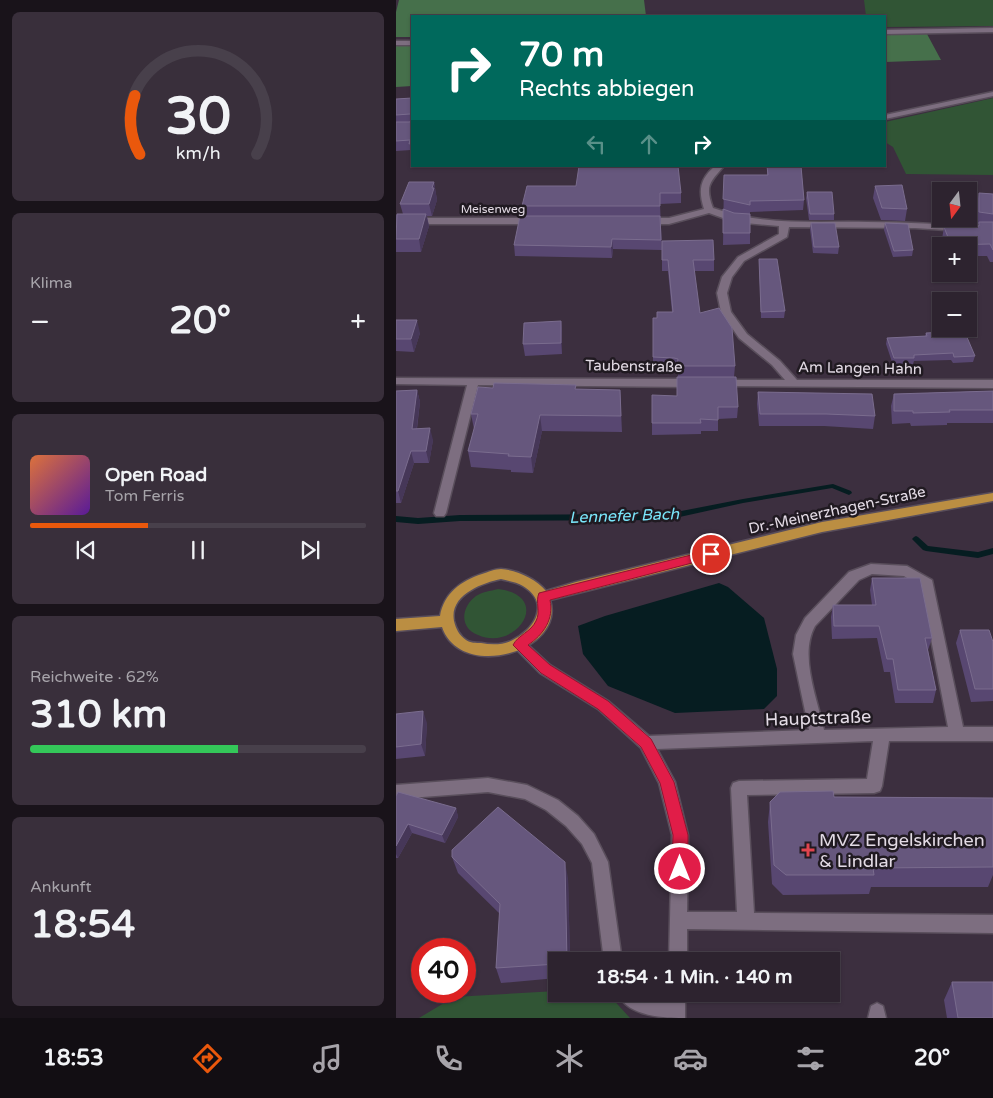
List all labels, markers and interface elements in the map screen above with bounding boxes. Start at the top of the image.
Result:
text: 70 m [519,34,604,76]
icon: right [436,35,501,100]
text: Rechts abbiegen [519,76,694,102]
text: 30 [165,85,231,148]
icon: left [582,130,610,158]
icon: ahead [635,130,663,158]
icon: right [688,130,716,158]
text: km/h [176,143,220,164]
north arrow [932,182,977,228]
map controls [932,182,977,337]
street label: Meisenweg [461,202,525,216]
button: + [932,237,977,282]
text: Klima [30,273,72,293]
button: − [932,292,977,337]
text: 20° [169,298,231,344]
text: − [30,305,50,339]
text: + [350,305,366,339]
street label: Taubenstraße [585,356,683,376]
street label: Am Langen Hahn [798,358,922,378]
text: Open Road [105,464,207,486]
street label: Dr.-Meinerzhagen-Straße [747,482,927,538]
text: Tom Ferris [105,486,184,506]
water label: Lennefer Bach [569,504,681,528]
pin [690,533,732,575]
icon: previous [72,536,100,564]
icon: pause [184,536,212,564]
icon: next [296,536,324,564]
icon: arrive [697,540,725,568]
text: Reichweite · 62% [30,667,159,687]
text: 310 km [30,692,167,738]
street label: Hauptstraße [764,705,872,731]
place label: MVZ Engelskirchen & Lindlar [819,829,985,872]
position arrow [653,842,705,894]
marker: MVZ Engelskirchen & Lindlar [801,843,815,857]
text: Ankunft [30,877,92,897]
text: 18:54 [30,902,135,948]
speed limit sign: 40 [411,938,476,1003]
text: 18:54 · 1 Min. · 140 m [596,966,792,988]
icon: directions [190,1041,225,1076]
icon: music [310,1041,345,1076]
icon: phone [431,1041,466,1076]
icon: climate [552,1041,587,1076]
icon: car [673,1041,708,1076]
icon: filters [793,1041,828,1076]
text: 18:53 [43,1045,104,1071]
text: 20° [914,1045,950,1071]

